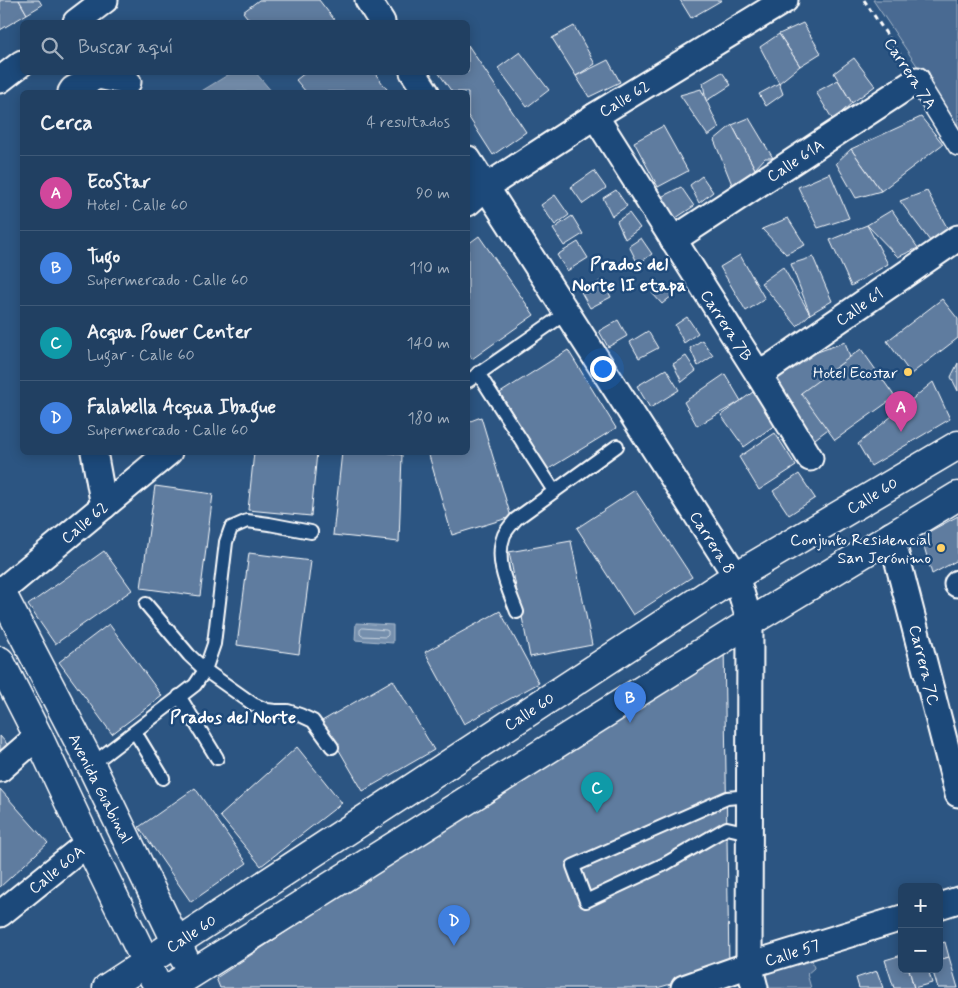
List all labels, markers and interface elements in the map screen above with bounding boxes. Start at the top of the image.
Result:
search box [20,20,470,75]
icon: search [38,34,66,62]
street label: Carrera 7A [879,34,941,114]
text: Buscar aquí [78,35,173,60]
street label: Calle 62 [596,76,654,123]
text: Cerca [40,109,93,137]
text: 4 resultados [366,112,450,133]
street label: Calle 61A [763,135,828,188]
text: EcoStar [87,170,151,195]
text: A [51,183,61,204]
text: 90 m [416,183,450,204]
text: Hotel · Calle 60 [87,195,188,216]
text: Tugo [87,245,120,270]
district label: Prados del Norte II etapa [572,253,686,298]
text: B [51,258,61,279]
text: 110 m [409,258,450,279]
text: Supermercado · Calle 60 [87,270,248,291]
street label: Calle 61 [832,283,888,331]
street label: Carrera 7B [695,286,757,365]
text: Acqua Power Center [87,320,252,345]
text: C [50,333,62,354]
text: 140 m [406,333,450,354]
text: Lugar · Calle 60 [87,345,195,366]
your location [590,356,616,382]
place label: Hotel Ecostar [813,363,898,384]
marker: Hotel Ecostar [902,366,914,378]
pin: A [885,391,917,432]
text: Falabella Acqua Ibague [87,395,276,420]
text: D [50,408,62,429]
text: 180 m [407,408,450,429]
text: Supermercado · Calle 60 [87,420,248,441]
street label: Calle 60 [843,473,902,520]
street label: Calle 62 [57,497,113,549]
street label: Carrera 8 [684,507,739,578]
place label: Conjunto Residencial San Jerónimo [790,530,931,569]
marker: Conjunto Residencial San Jerónimo [935,542,947,554]
street label: Carrera 7C [903,623,944,708]
pin: B [614,682,646,723]
street label: Calle 60 [501,688,559,736]
district label: Prados del Norte [170,706,296,730]
street label: Avenida Guabinal [63,730,136,847]
pin: C [581,772,613,813]
street label: Calle 60A [24,841,89,899]
map controls [898,883,943,973]
button: + [898,883,943,928]
pin: D [438,905,470,946]
street label: Calle 60 [163,910,221,958]
button: − [898,928,943,973]
street label: Calle 57 [762,935,822,972]

